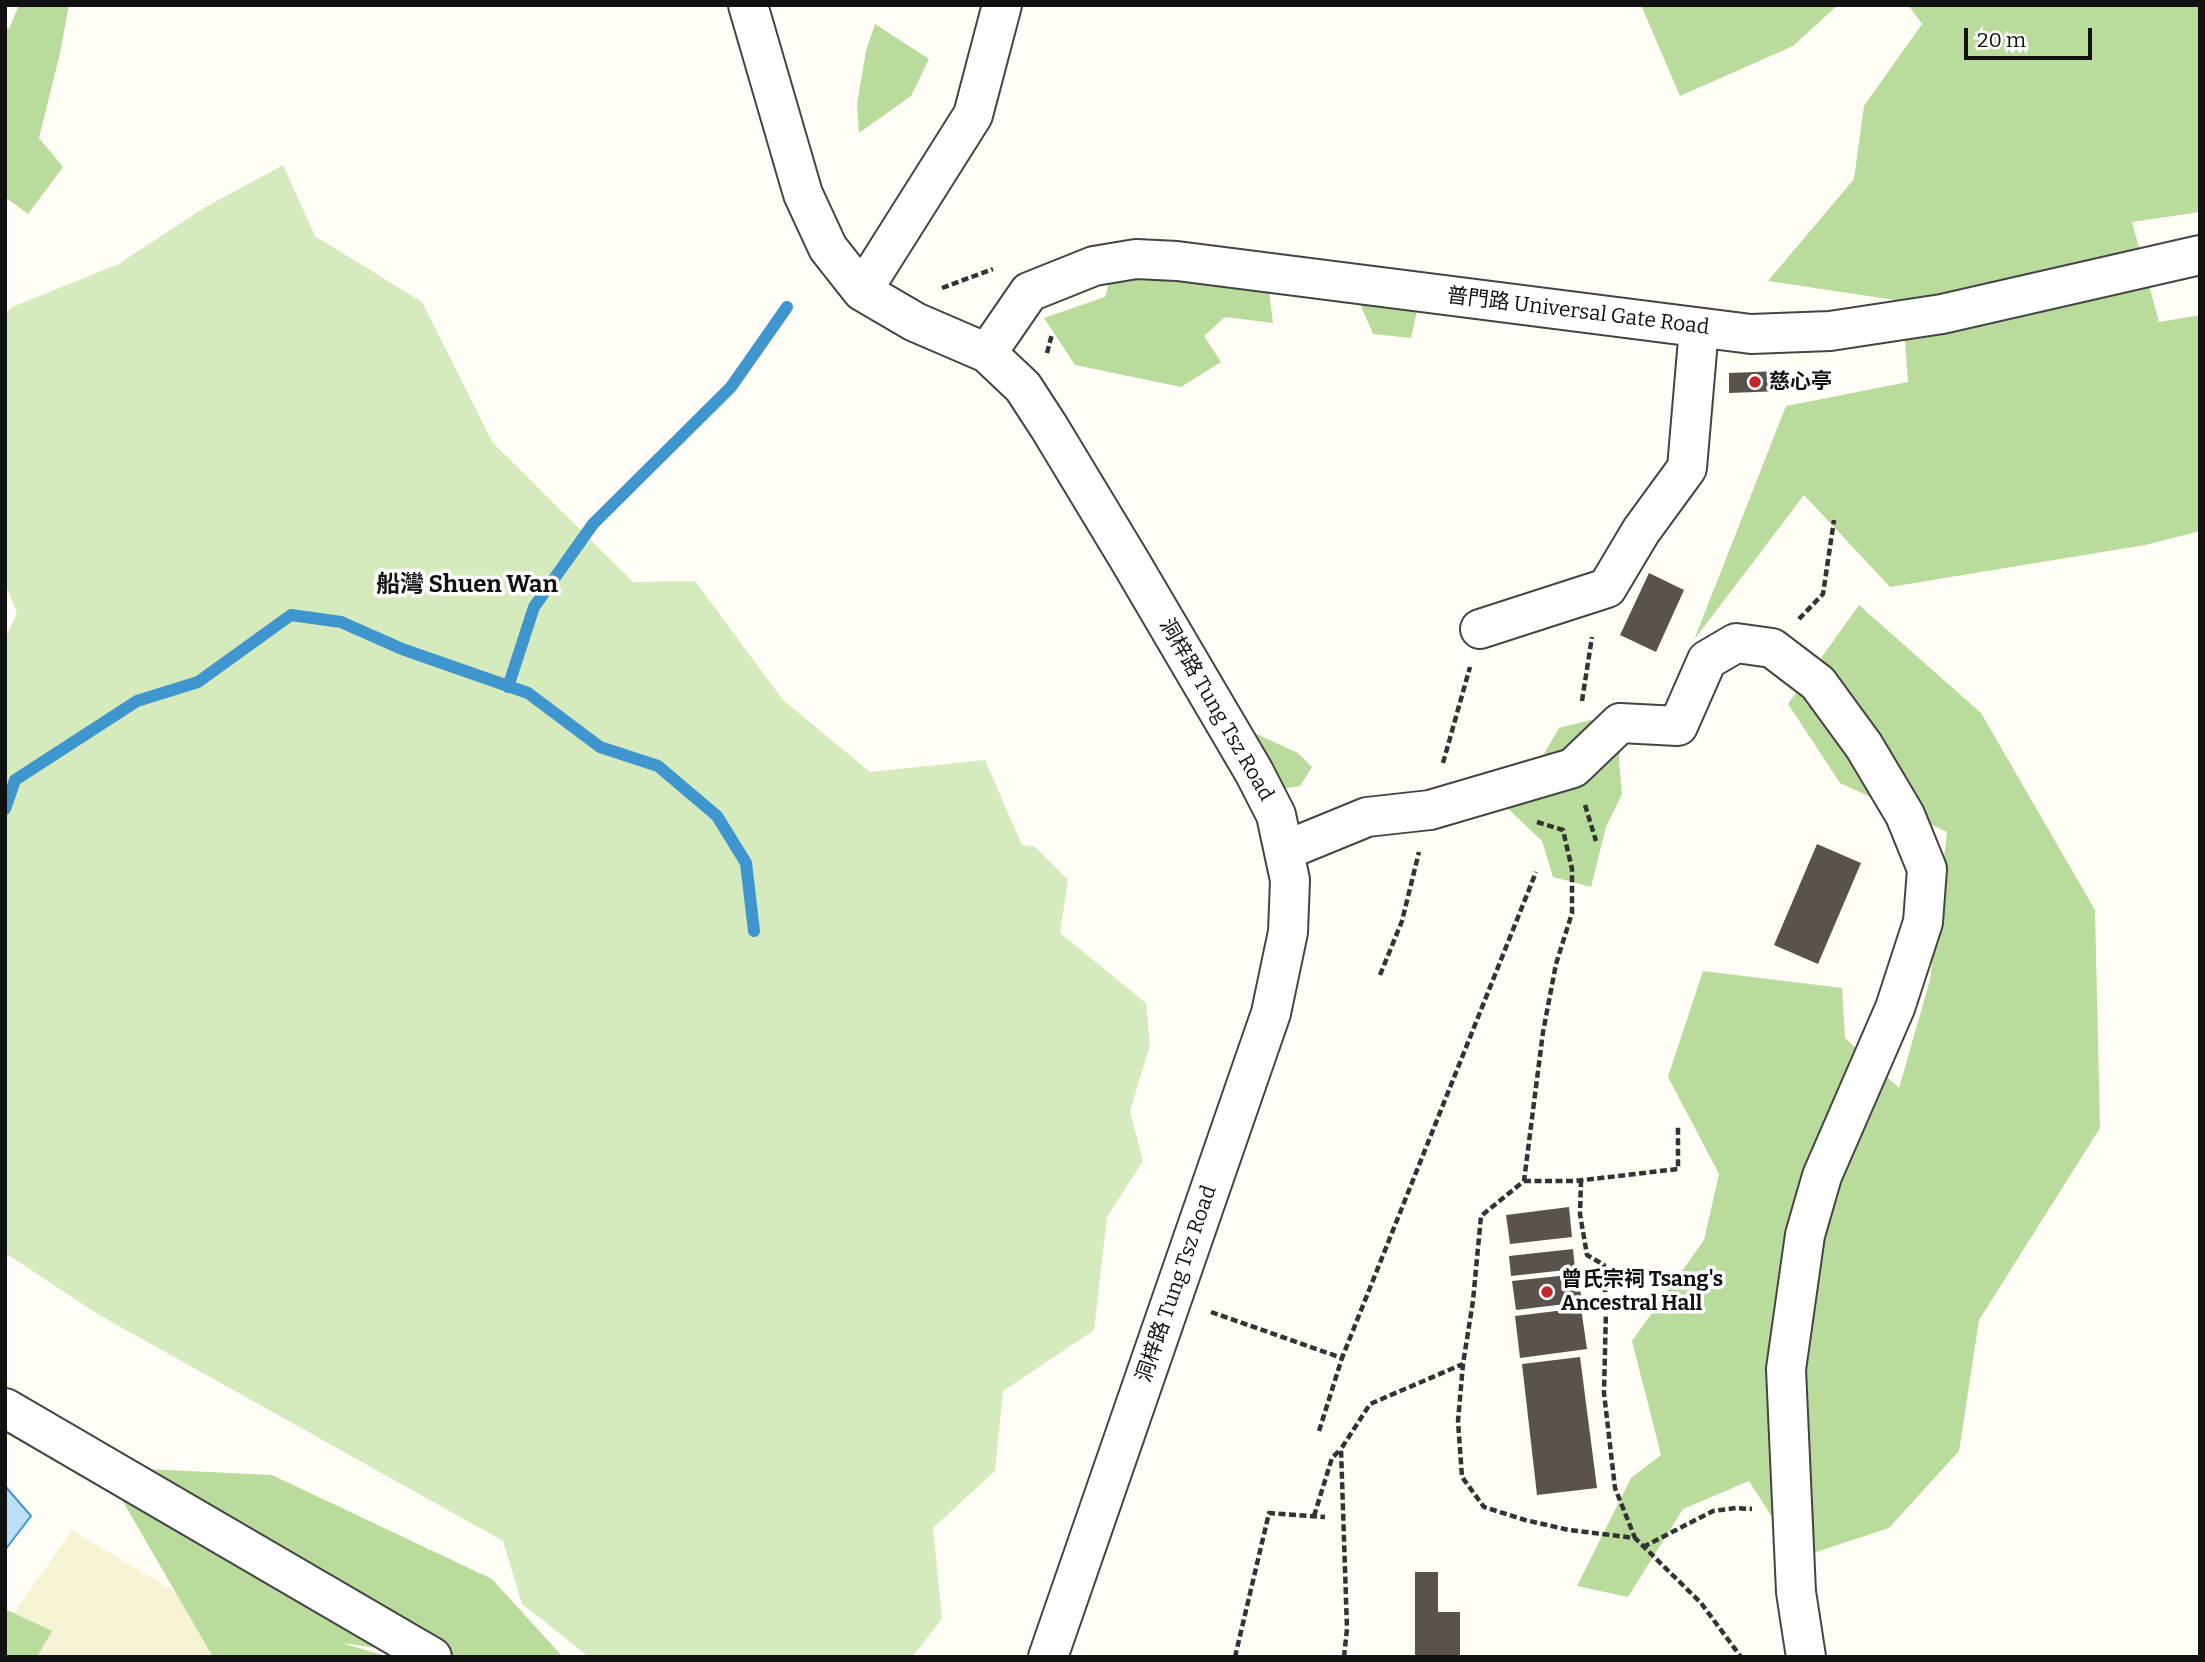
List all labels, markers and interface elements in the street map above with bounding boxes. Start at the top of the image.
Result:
scale bar [1967,14,2095,58]
text: 20 m [1977,27,2026,53]
street label: 普門路 Universal Gate Road [1445,283,1711,341]
place label: 慈心亭 [1769,369,1832,395]
marker: 慈心亭 [1747,374,1763,390]
district label: 船灣 Shuen Wan [376,571,558,599]
street label: 洞梓路 Tung Tsz Road [1153,614,1279,806]
street label: 洞梓路 Tung Tsz Road [1131,1182,1223,1386]
place label: 曾氏宗祠 Tsang's Ancestral Hall [1561,1267,1723,1317]
marker: 曾氏宗祠 Tsang's Ancestral Hall [1539,1284,1555,1300]

